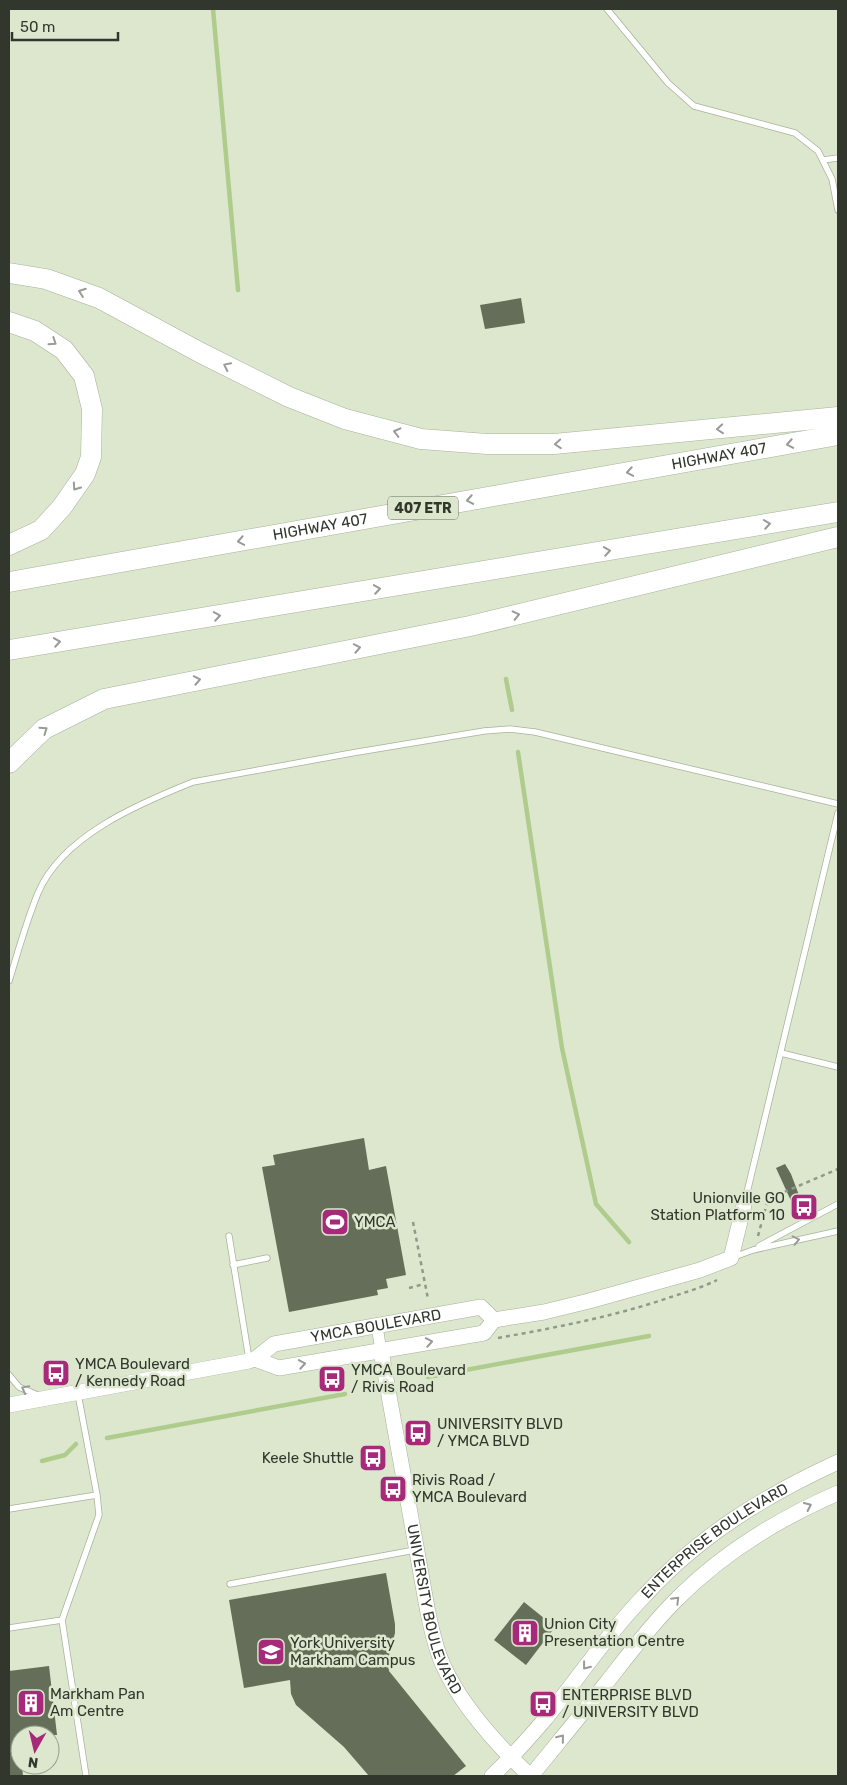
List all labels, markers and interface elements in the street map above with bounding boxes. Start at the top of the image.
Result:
scale bar [12,10,119,42]
text: 50 m [20,18,55,36]
one-way arrow [78,288,87,298]
one-way arrow [47,336,56,346]
one-way arrow [223,362,232,372]
one-way arrow [716,423,724,434]
one-way arrow [393,428,401,438]
one-way arrow [554,438,562,449]
one-way arrow [786,438,795,448]
street label: HIGHWAY 407 [670,439,768,473]
one-way arrow [626,466,635,476]
one-way arrow [73,481,82,491]
one-way arrow [466,495,475,505]
road number: 407 ETR [388,496,458,520]
street label: HIGHWAY 407 [271,510,369,544]
one-way arrow [764,519,772,530]
one-way arrow [237,535,246,545]
one-way arrow [603,546,611,556]
one-way arrow [374,584,382,595]
one-way arrow [511,610,520,621]
one-way arrow [213,611,221,621]
one-way arrow [52,638,61,648]
one-way arrow [352,644,361,654]
one-way arrow [193,676,202,686]
one-way arrow [39,727,48,736]
place label: Unionville GO Station Platform 10 [650,1189,785,1224]
bus stop icon: Unionville GO Station Platform 10 [789,1192,819,1222]
sports icon: YMCA [320,1207,350,1237]
place label: YMCA [354,1213,396,1231]
one-way arrow [791,1235,800,1246]
street label: YMCA BOULEVARD [309,1305,443,1346]
one-way arrow [425,1338,434,1348]
place label: YMCA Boulevard / Kennedy Road [75,1355,190,1390]
bus stop icon: YMCA Boulevard / Kennedy Road [41,1358,71,1388]
one-way arrow [298,1360,307,1370]
place label: YMCA Boulevard / Rivis Road [351,1361,466,1396]
bus stop icon: YMCA Boulevard / Rivis Road [317,1364,347,1394]
one-way arrow [21,1385,30,1395]
place label: UNIVERSITY BLVD / YMCA BLVD [437,1415,563,1450]
bus stop icon: UNIVERSITY BLVD / YMCA BLVD [403,1418,433,1448]
bus stop icon: Keele Shuttle [358,1443,388,1473]
place label: Keele Shuttle [262,1449,354,1467]
place label: Rivis Road / YMCA Boulevard [412,1471,527,1506]
bus stop icon: Rivis Road / YMCA Boulevard [378,1474,408,1504]
street label: ENTERPRISE BOULEVARD [637,1479,791,1602]
one-way arrow [803,1502,812,1512]
street label: UNIVERSITY BOULEVARD [403,1522,466,1698]
one-way arrow [671,1597,680,1606]
place label: Union City Presentation Centre [544,1615,685,1650]
building icon: Union City Presentation Centre [510,1618,540,1648]
place label: York University Markham Campus [290,1634,416,1669]
school or university icon: York University Markham Campus [256,1637,286,1667]
one-way arrow [584,1660,592,1669]
place label: Markham Pan Am Centre [50,1685,145,1720]
place label: ENTERPRISE BLVD / UNIVERSITY BLVD [562,1686,699,1721]
building icon: Markham Pan Am Centre [16,1688,46,1718]
bus stop icon: ENTERPRISE BLVD / UNIVERSITY BLVD [528,1689,558,1719]
north arrow [10,1725,60,1775]
one-way arrow [556,1735,564,1744]
text: N [27,1753,39,1771]

